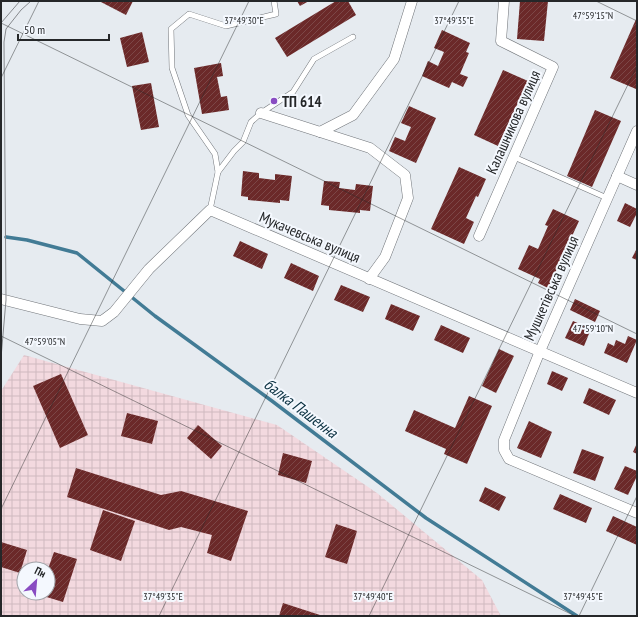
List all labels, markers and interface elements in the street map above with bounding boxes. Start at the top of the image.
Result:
text: 47°59'15"N [573,9,613,22]
text: 37°49'30"E [224,14,264,27]
text: 37°49'35"E [434,14,474,27]
scale bar [18,16,109,42]
text: 50 m [24,22,45,37]
street label: Калашникова вулиця [482,67,544,177]
place label: ТП 614 [282,92,322,111]
marker: ТП 614 [269,96,279,106]
street label: Мукачевська вулиця [257,207,363,267]
street label: Мушкетівська вулиця [519,232,583,343]
text: 47°59'10"N [573,322,613,335]
text: 47°59'05"N [25,335,65,348]
water label: балка Пашенна [260,374,343,443]
north arrow [16,561,56,601]
text: Пн [33,563,48,581]
text: 37°49'35"E [143,590,183,603]
text: 37°49'40"E [353,590,393,603]
text: 37°49'45"E [563,590,603,603]

